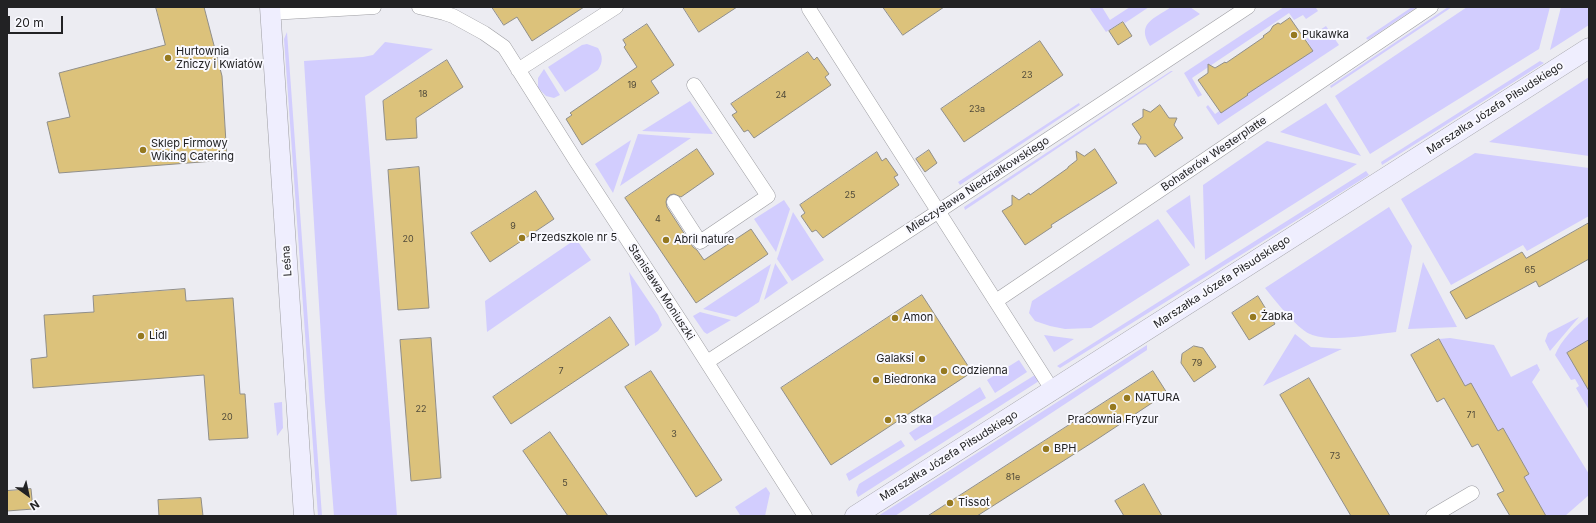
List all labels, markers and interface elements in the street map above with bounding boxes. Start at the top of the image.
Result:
scale bar [10,8,65,34]
text: 20 m [15,15,44,30]
place label: Pukawka [1302,28,1349,42]
marker: Pukawka [1289,30,1299,40]
place label: Hurtownia Zniczy i Kwiatów [176,45,263,71]
marker: Hurtownia Zniczy i Kwiatów [163,53,173,63]
street label: Marszałka Józefa Piłsudskiego [1424,59,1566,157]
house number: 23 [1021,70,1033,80]
house number: 19 [627,80,637,90]
house number: 18 [418,89,428,99]
house number: 24 [775,90,787,100]
house number: 23a [969,104,985,114]
street label: Bohaterów Westerplatte [1159,114,1269,194]
street label: Mieczysława Niedziałkowskiego [904,134,1052,236]
place label: Sklep Firmowy Wiking Catering [151,137,234,163]
marker: Sklep Firmowy Wiking Catering [138,145,148,155]
house number: 25 [845,190,855,200]
house number: 4 [655,214,661,224]
house number: 9 [510,221,516,231]
place label: Przedszkole nr 5 [530,231,617,245]
marker: Przedszkole nr 5 [517,233,527,243]
place label: Abril nature [674,233,734,247]
street label: Marszałka Józefa Piłsudskiego [1151,233,1293,331]
house number: 20 [402,234,414,244]
marker: Abril nature [661,235,671,245]
street label: Stanisława Moniuszki [625,242,697,342]
street label: Leśna [279,245,295,277]
house number: 65 [1524,265,1536,275]
place label: Żabka [1261,310,1293,324]
place label: Amon [903,311,933,325]
marker: Żabka [1248,312,1258,322]
marker: Amon [890,313,900,323]
place label: Lidl [149,329,167,343]
marker: Lidl [136,331,146,341]
place label: Galaksi [876,352,914,366]
marker: Galaksi [917,354,927,364]
house number: 79 [1192,358,1202,368]
place label: Codzienna [952,364,1008,378]
house number: 7 [558,366,564,376]
marker: Codzienna [939,366,949,376]
place label: Biedronka [884,373,936,387]
marker: Biedronka [871,375,881,385]
place label: NATURA [1135,391,1180,405]
marker: NATURA [1122,393,1132,403]
marker: Pracownia Fryzur [1108,402,1118,412]
house number: 22 [416,404,426,414]
street label: Marszałka Józefa Piłsudskiego [878,408,1020,504]
house number: 71 [1467,410,1475,420]
house number: 20 [221,412,233,422]
place label: 13 stka [896,413,932,427]
place label: Pracownia Fryzur [1068,413,1158,427]
marker: 13 stka [883,415,893,425]
house number: 3 [671,429,677,439]
place label: BPH [1054,442,1076,456]
marker: BPH [1041,444,1051,454]
house number: 73 [1330,451,1340,461]
house number: 81e [1006,472,1020,482]
north arrow [8,475,48,515]
house number: 5 [562,478,568,488]
place label: Tissot [958,496,990,510]
text: N [27,497,42,513]
marker: Tissot [945,498,955,508]

